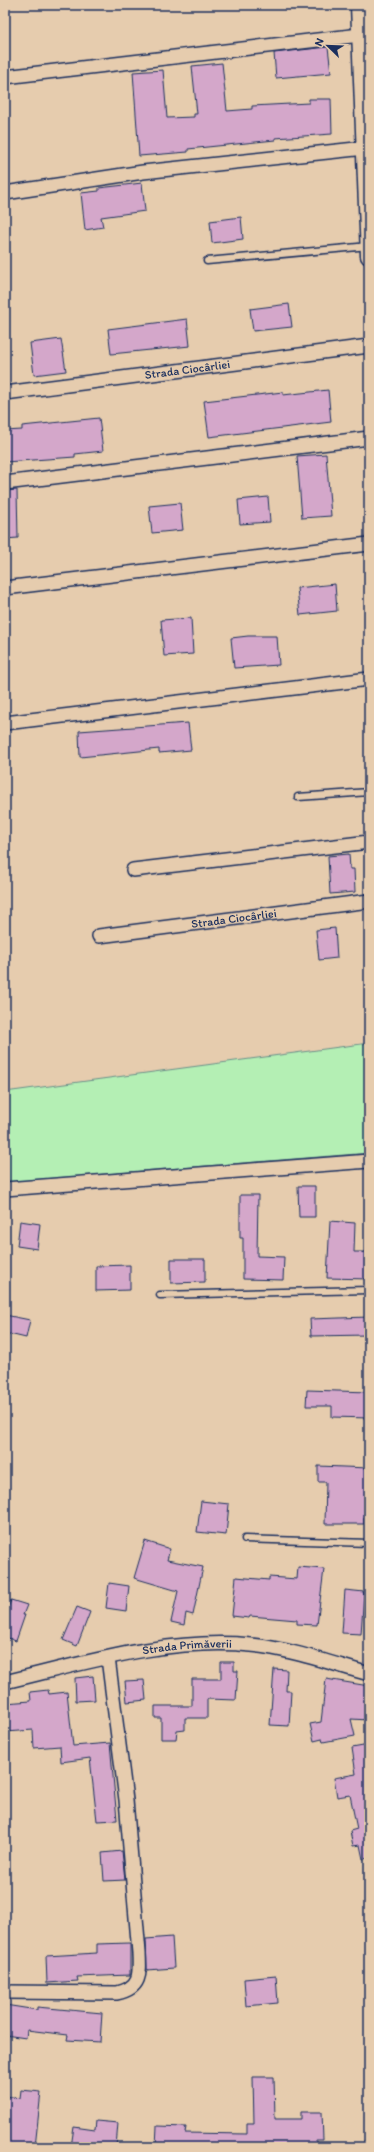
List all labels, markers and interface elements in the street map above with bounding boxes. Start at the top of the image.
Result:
north arrow [308,26,348,66]
text: N [312,36,327,48]
street label: Strada Ciocârliei [144,357,231,382]
street label: Strada Ciocârliei [190,906,277,931]
street label: Strada Primăverii [141,1637,232,1657]

